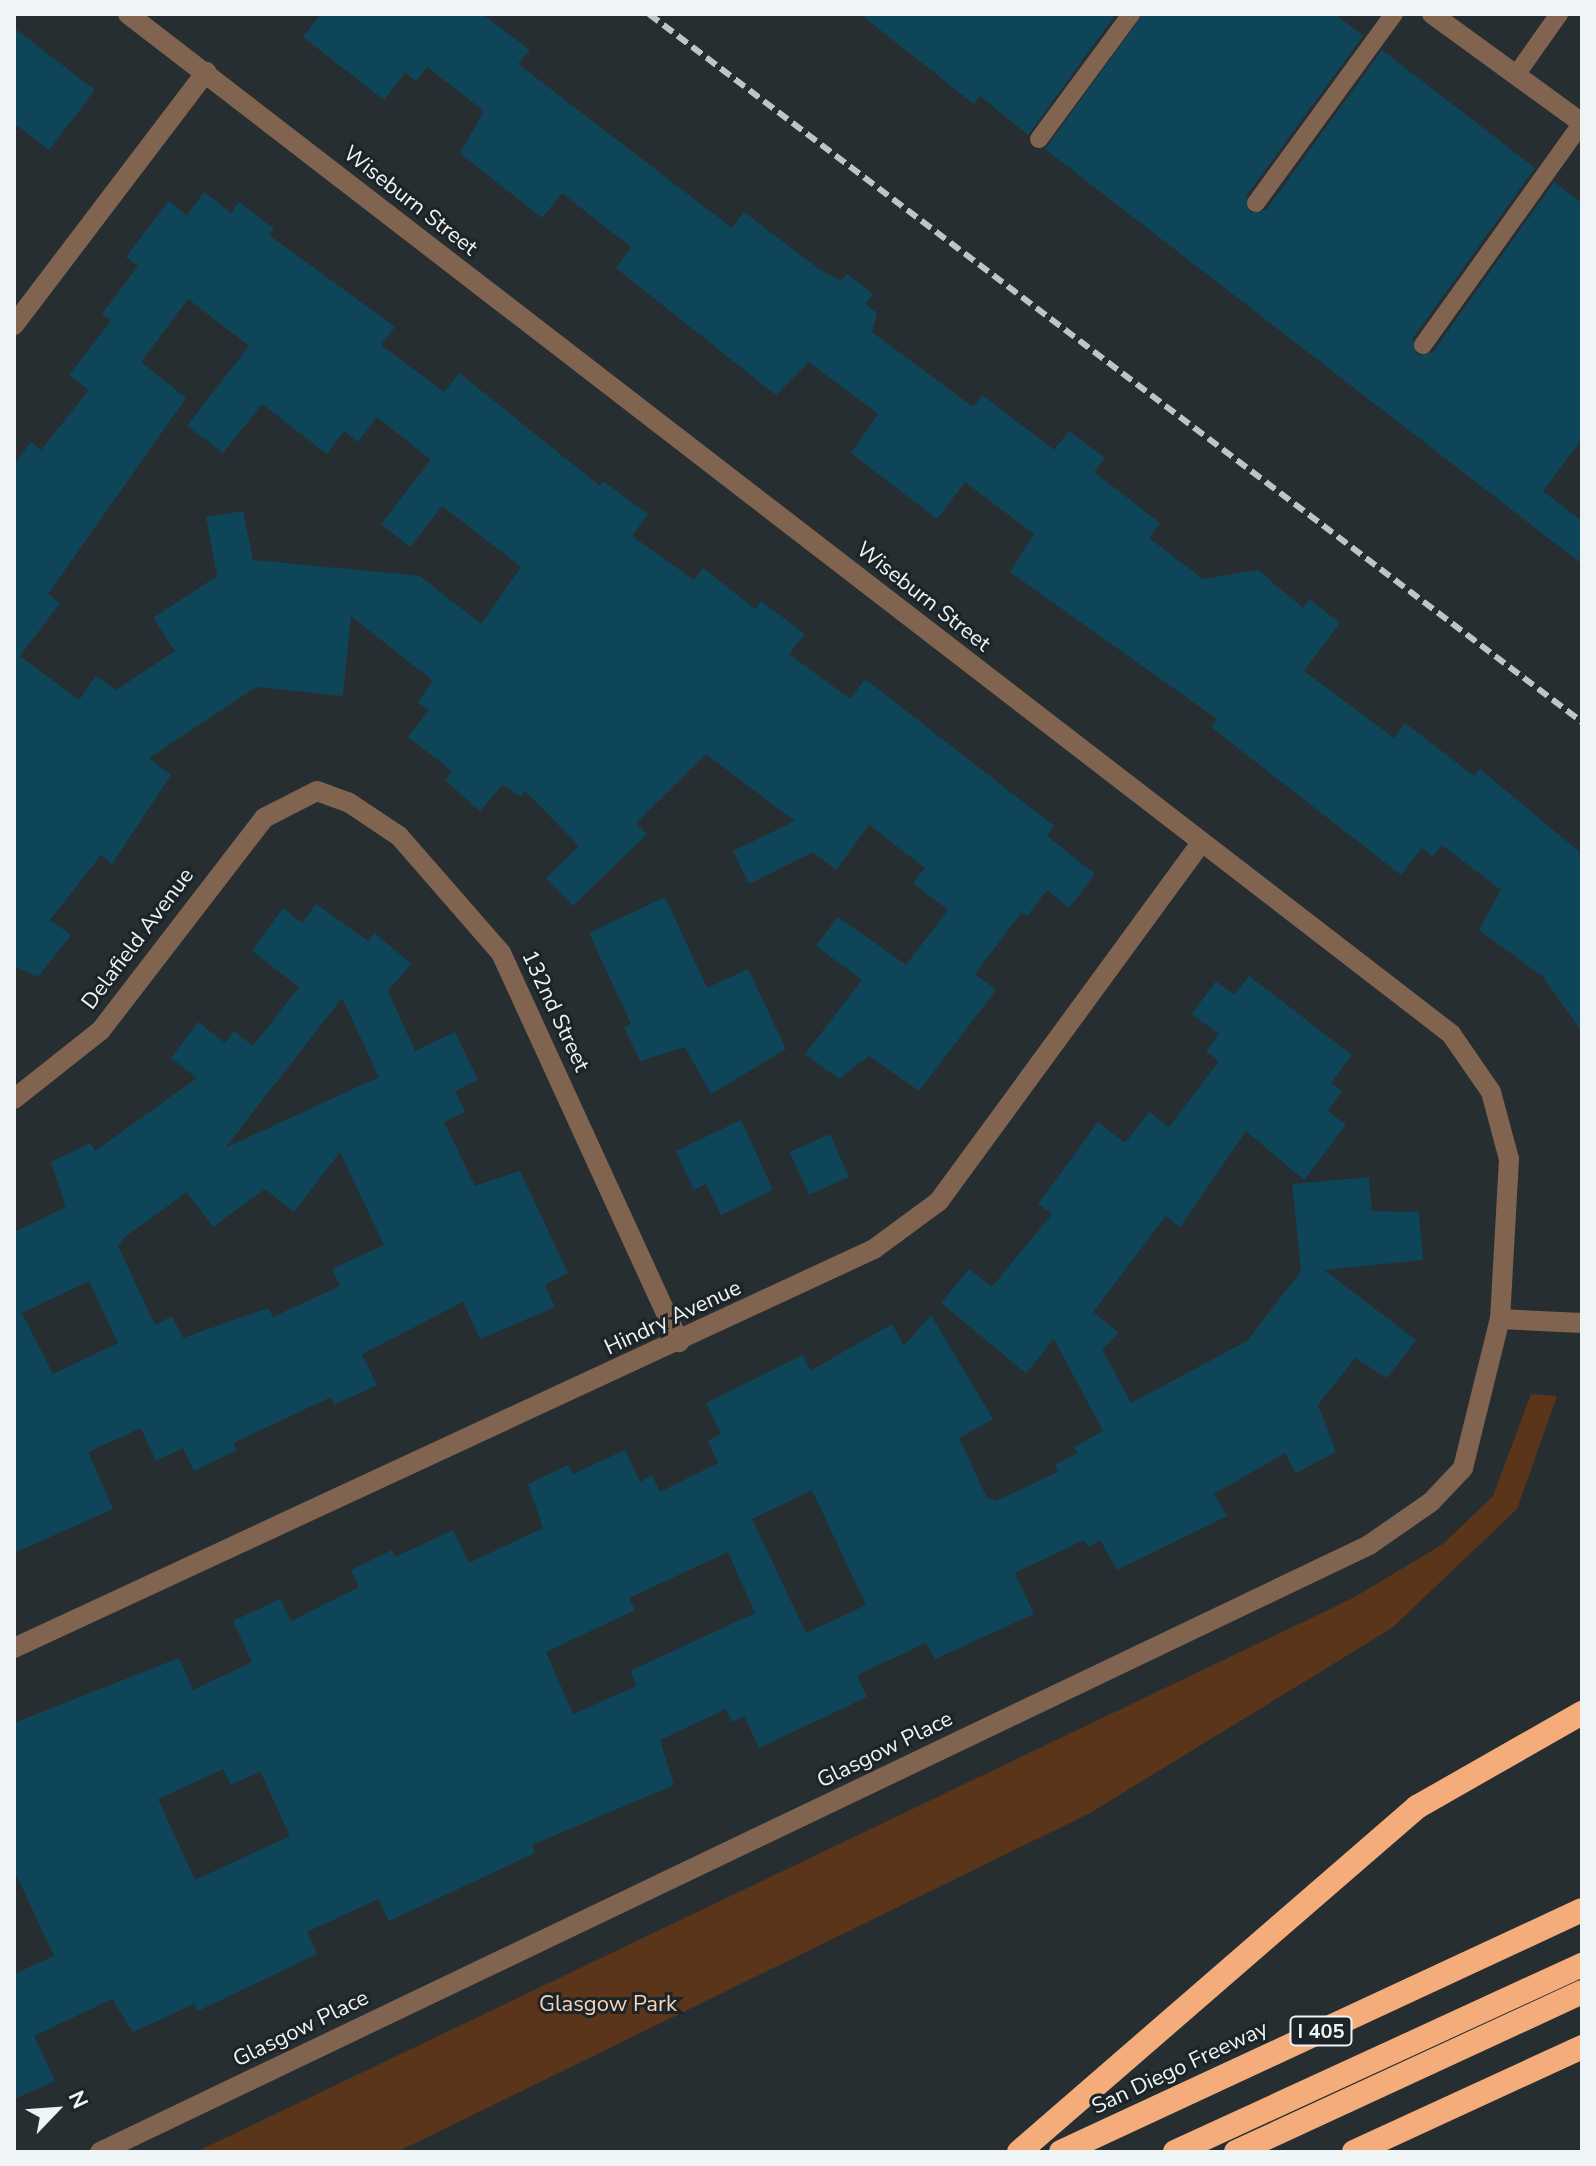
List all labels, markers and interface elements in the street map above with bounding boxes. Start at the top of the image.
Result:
street label: Wiseburn Street [338,140,482,262]
street label: Wiseburn Street [851,536,995,658]
street label: Delafield Avenue [76,863,200,1015]
street label: 132nd Street [515,946,595,1076]
street label: Hindry Avenue [601,1275,745,1361]
street label: Glasgow Place [813,1706,957,1794]
street label: Glasgow Place [229,1985,373,2073]
park label: Glasgow Park [539,1992,677,2018]
road number: I 405 [1289,2015,1353,2047]
street label: San Diego Freeway [1088,2016,1272,2120]
north arrow [16,2070,96,2150]
text: N [61,2086,95,2114]

